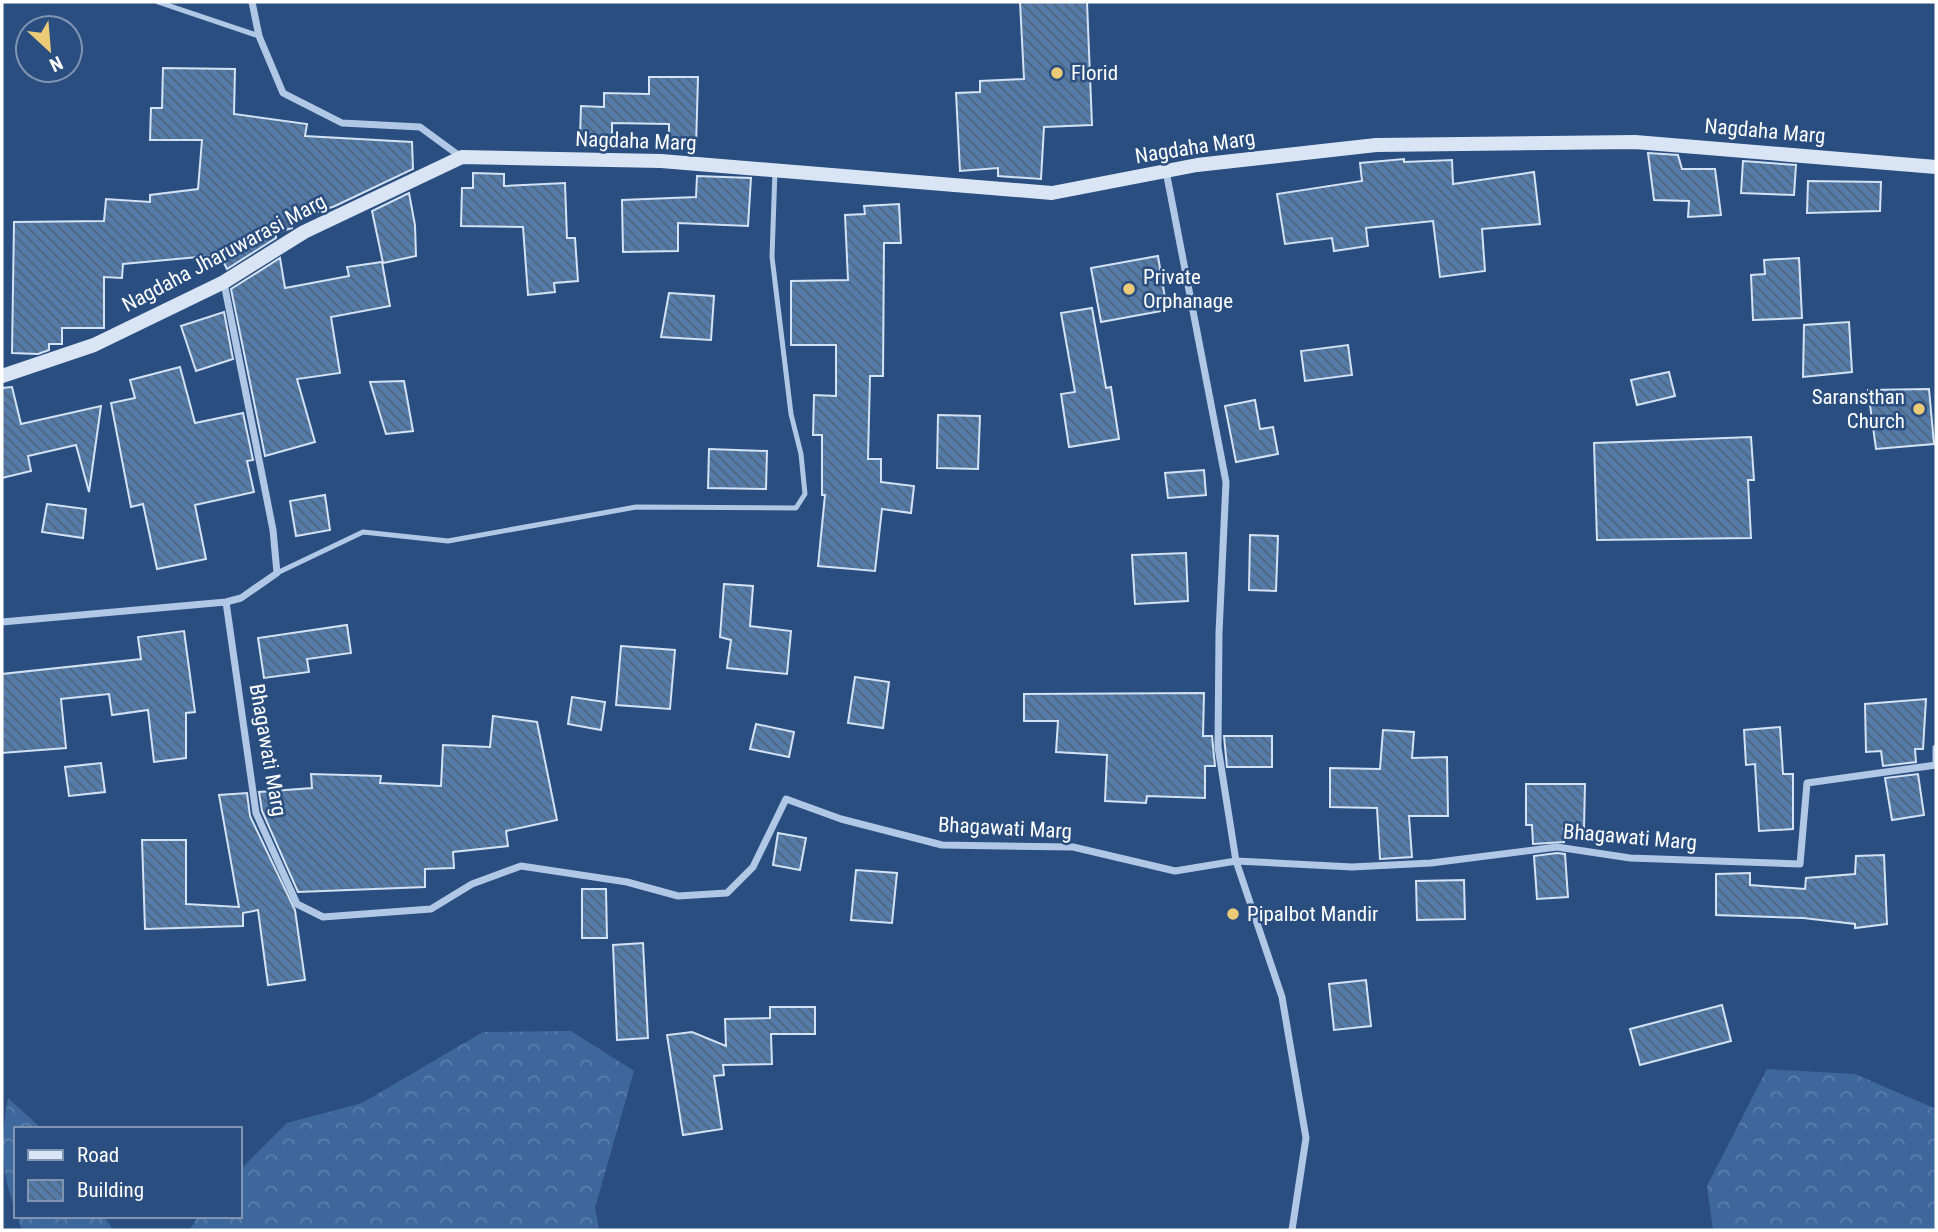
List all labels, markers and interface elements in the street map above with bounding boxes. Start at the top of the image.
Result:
north arrow [14,14,84,84]
text: N [46,51,67,77]
place label: Florid [1071,61,1118,85]
marker: Florid [1049,65,1065,81]
street label: Nagdaha Marg [1703,114,1827,148]
street label: Nagdaha Marg [1133,126,1257,168]
street label: Nagdaha Marg [575,127,697,155]
street label: Nagdaha Jharuwarasi Marg [118,189,330,317]
place label: Private Orphanage [1143,265,1233,313]
marker: Private Orphanage [1121,281,1137,297]
place label: Saransthan Church [1812,385,1905,433]
marker: Saransthan Church [1911,401,1927,417]
street label: Bhagawati Marg [245,682,291,818]
street label: Bhagawati Marg [937,813,1073,843]
street label: Bhagawati Marg [1562,819,1698,855]
place label: Pipalbot Mandir [1247,902,1378,926]
marker: Pipalbot Mandir [1225,906,1241,922]
legend [14,1127,242,1218]
text: Road [77,1143,119,1167]
text: Building [77,1178,144,1202]

